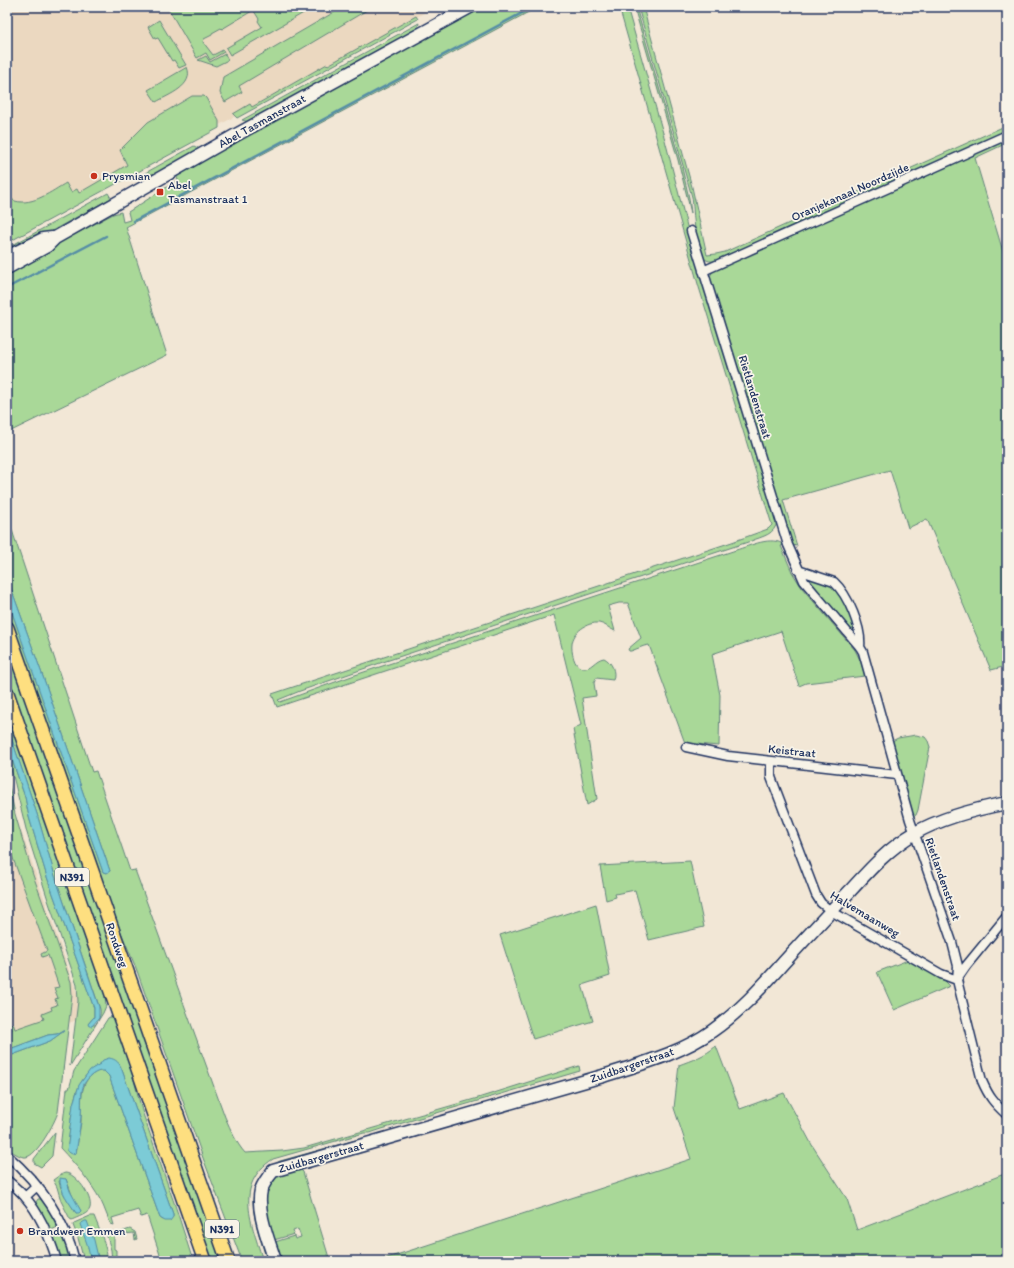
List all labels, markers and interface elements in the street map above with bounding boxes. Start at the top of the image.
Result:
street label: Abel Tasmanstraat [216,91,308,151]
street label: Oranjekanaal Noordzijde [789,160,911,224]
place label: Prysmian [102,169,151,183]
marker: Prysmian [89,171,99,181]
place label: Abel Tasmanstraat 1 [168,178,248,206]
marker: Abel Tasmanstraat 1 [155,187,165,197]
street label: Rietlandenstraat [736,353,775,441]
street label: Keistraat [767,742,817,761]
street label: Rietlandenstraat [922,836,964,923]
road number: N391 [55,868,89,886]
street label: Halvemaanweg [828,888,903,941]
street label: Rondweg [103,921,131,970]
street label: Zuidbargerstraat [588,1044,676,1086]
street label: Zuidbargerstraat [277,1138,366,1176]
road number: N391 [205,1220,239,1238]
place label: Brandweer Emmen [28,1224,126,1238]
marker: Brandweer Emmen [15,1226,25,1236]

